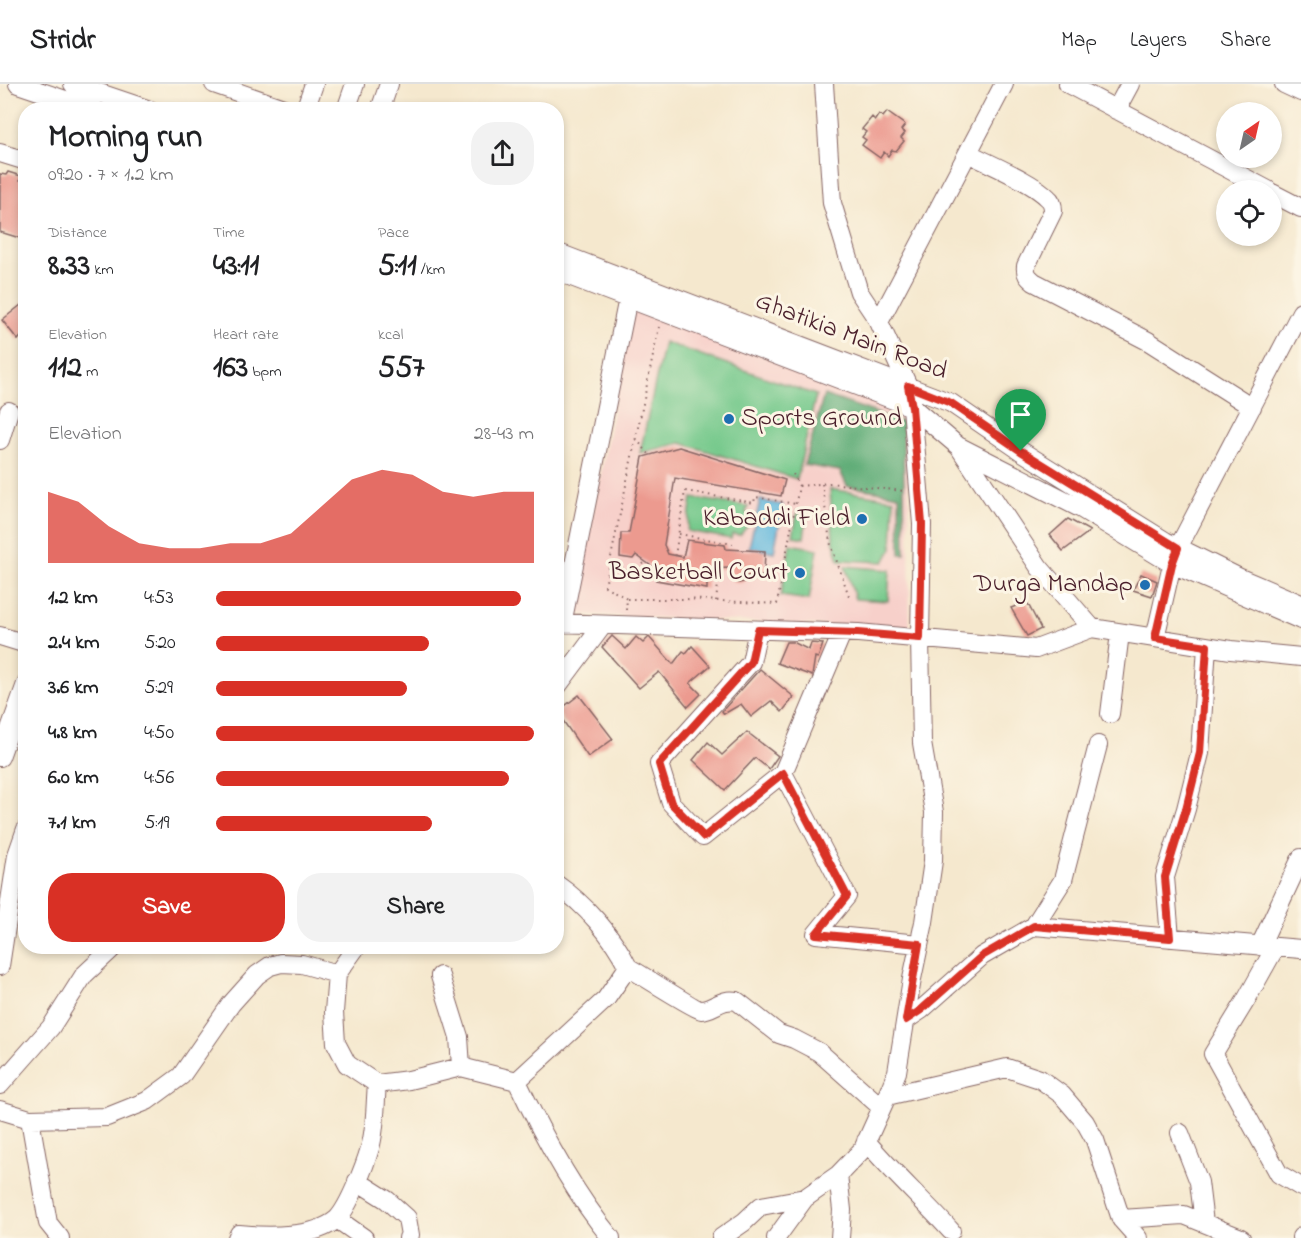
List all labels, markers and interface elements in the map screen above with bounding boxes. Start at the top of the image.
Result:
text: Stridr [30,21,96,62]
text: Map [1061,26,1097,56]
text: Layers [1130,26,1187,56]
text: Share [1220,26,1271,56]
north arrow [1216,102,1282,168]
map controls [1216,102,1282,246]
text: Morning run [48,114,202,162]
button: share [471,122,534,185]
text: 09:20 · 7 × 1.2 km [48,161,174,190]
button: locate [1216,180,1282,246]
text: Distance [48,221,107,245]
text: Time [213,221,245,245]
text: Pace [378,221,409,245]
text: 8.33 [48,245,90,289]
text: 43:11 [213,245,259,289]
text: 5:11 [378,245,417,289]
text: km [90,258,114,282]
text: /km [417,258,445,282]
street label: Ghatikia Main Road [749,283,953,391]
text: Elevation [48,323,107,347]
text: Heart rate [213,323,279,347]
text: kcal [378,323,403,347]
text: 112 [48,347,82,391]
text: 163 [213,347,248,391]
text: 557 [378,347,425,391]
text: m [82,360,98,384]
text: bpm [248,360,282,384]
pin [995,389,1046,451]
icon: arrive [1004,398,1037,431]
place label: Sports Ground [741,400,902,438]
marker: Sports Ground [722,412,736,426]
text: Elevation [48,420,122,449]
text: 28–43 m [474,420,534,449]
place label: Kabaddi Field [703,500,850,538]
marker: Kabaddi Field [855,512,869,526]
place label: Basketball Court [608,554,788,592]
marker: Basketball Court [793,566,807,580]
place label: Durga Mandap [972,566,1133,604]
marker: Durga Mandap [1138,578,1152,592]
text: 1.2 km [48,584,98,613]
text: 4:53 [144,584,174,613]
text: 2.4 km [48,629,100,658]
text: 5:20 [144,629,176,658]
text: 3.6 km [48,674,98,703]
text: 5:29 [144,674,173,703]
text: 4.8 km [48,719,97,748]
text: 4:50 [144,719,174,748]
text: 6.0 km [48,764,99,793]
text: 4:56 [144,764,174,793]
text: 7.1 km [48,809,96,838]
text: 5:19 [144,809,170,838]
button: Save [48,873,285,942]
button: Share [297,873,534,942]

